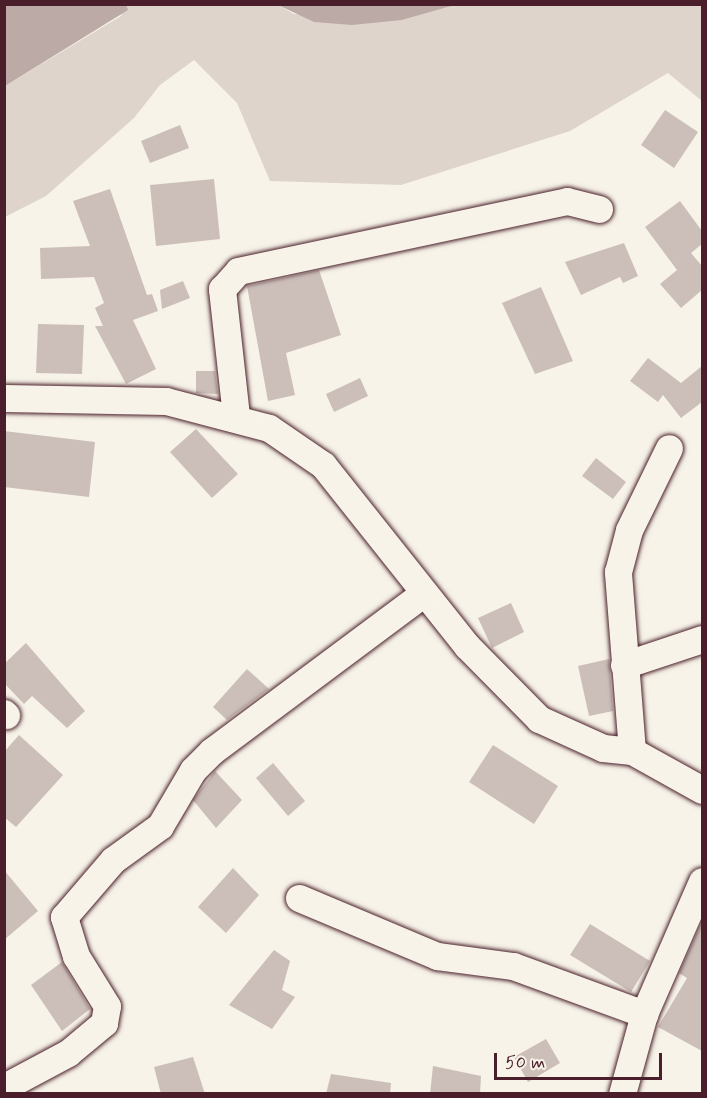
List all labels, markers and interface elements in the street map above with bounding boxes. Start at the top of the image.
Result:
scale bar [497,1041,665,1079]
text: 50 m [505,1051,545,1075]

